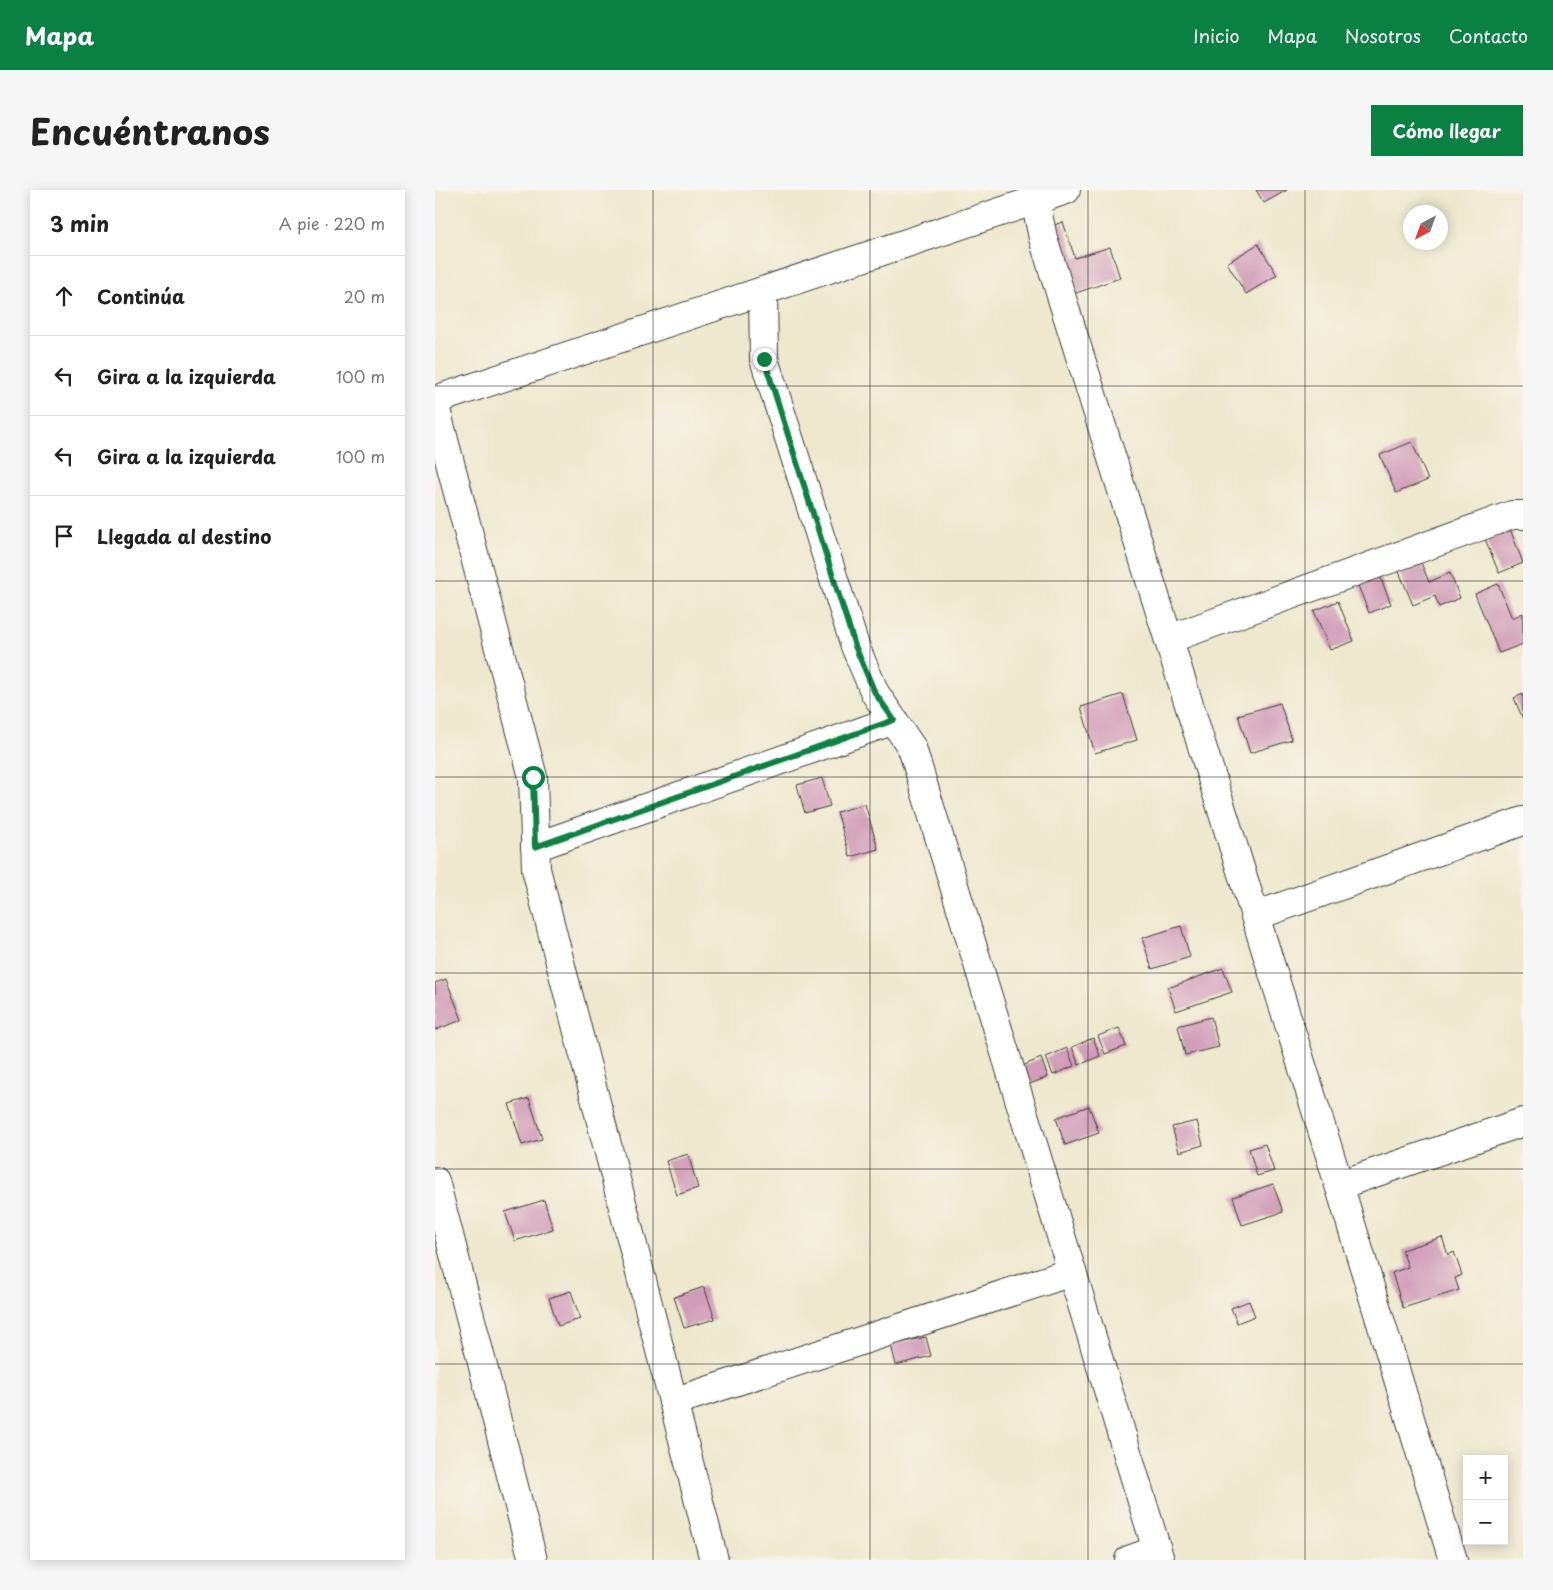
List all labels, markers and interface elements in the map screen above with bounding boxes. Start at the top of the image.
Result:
text: Mapa [25,17,94,53]
text: Inicio [1193,22,1240,49]
text: Mapa [1268,22,1317,49]
text: Nosotros [1345,22,1421,49]
text: Contacto [1449,22,1528,49]
text: Encuéntranos [30,104,270,157]
button: Cómo llegar [1371,105,1523,156]
north arrow [1403,205,1448,250]
text: 3 min [50,207,109,239]
text: A pie · 220 m [279,211,385,235]
icon: ahead [50,282,78,310]
text: Continúa [97,282,185,310]
text: 20 m [344,284,385,308]
route end [753,348,776,371]
icon: left [50,362,78,390]
text: Gira a la izquierda [97,362,276,390]
text: 100 m [336,364,385,388]
icon: left [50,442,78,470]
text: Gira a la izquierda [97,442,276,470]
text: 100 m [336,444,385,468]
icon: arrive [50,522,78,550]
text: Llegada al destino [97,522,271,550]
route start [522,766,545,789]
map controls [1463,1455,1508,1545]
button: + [1463,1455,1508,1500]
button: − [1463,1500,1508,1545]

